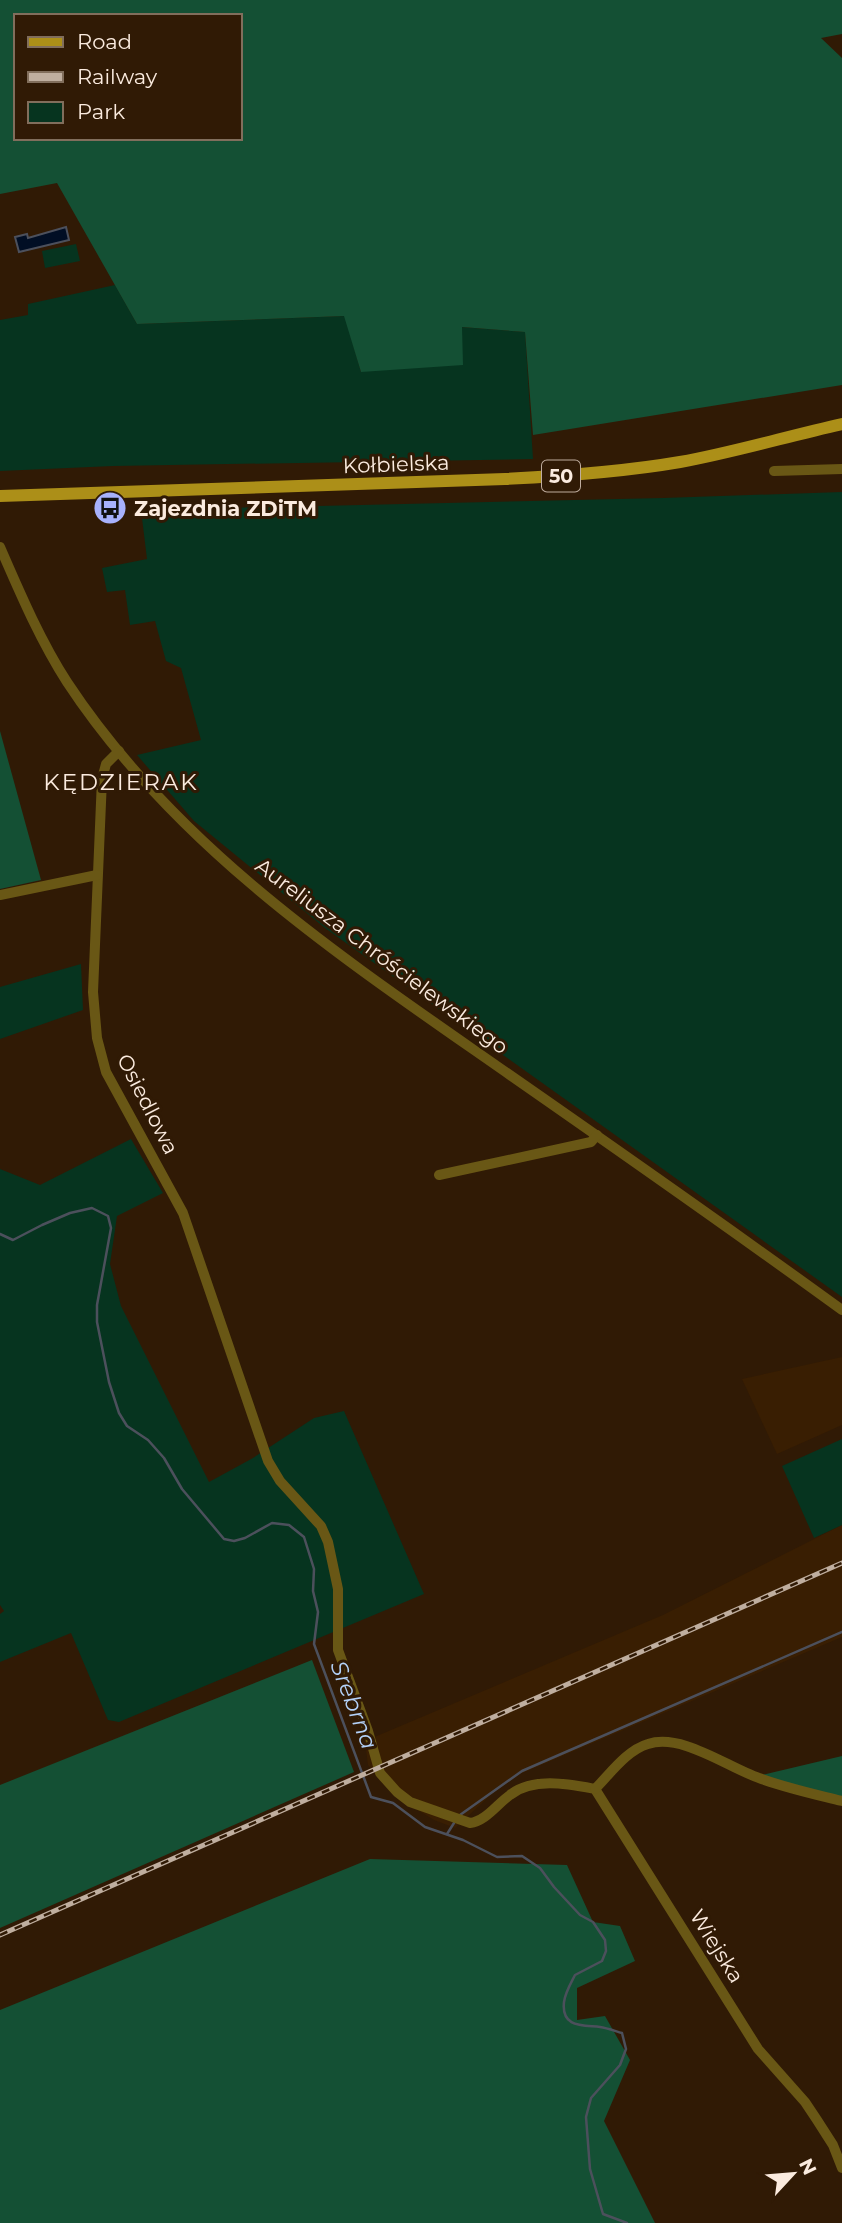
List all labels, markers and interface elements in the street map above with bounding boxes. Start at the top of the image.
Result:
legend [14,14,242,140]
text: Road [77,29,132,54]
text: Railway [77,64,158,89]
text: Park [77,99,125,124]
street label: Kołbielska [342,450,450,478]
road number: 50 [542,461,580,491]
bus stop icon: Zajezdnia ZDiTM [91,489,129,527]
place label: Zajezdnia ZDiTM [134,496,317,521]
district label: KĘDZIERAK [43,768,199,796]
street label: Aureliusza Chróścielewskiego [251,853,513,1059]
street label: Osiedlowa [112,1050,184,1158]
water label: Srebrna [324,1657,384,1753]
street label: Wiejska [685,1905,749,1987]
north arrow [758,2139,828,2209]
text: N [794,2155,822,2179]

